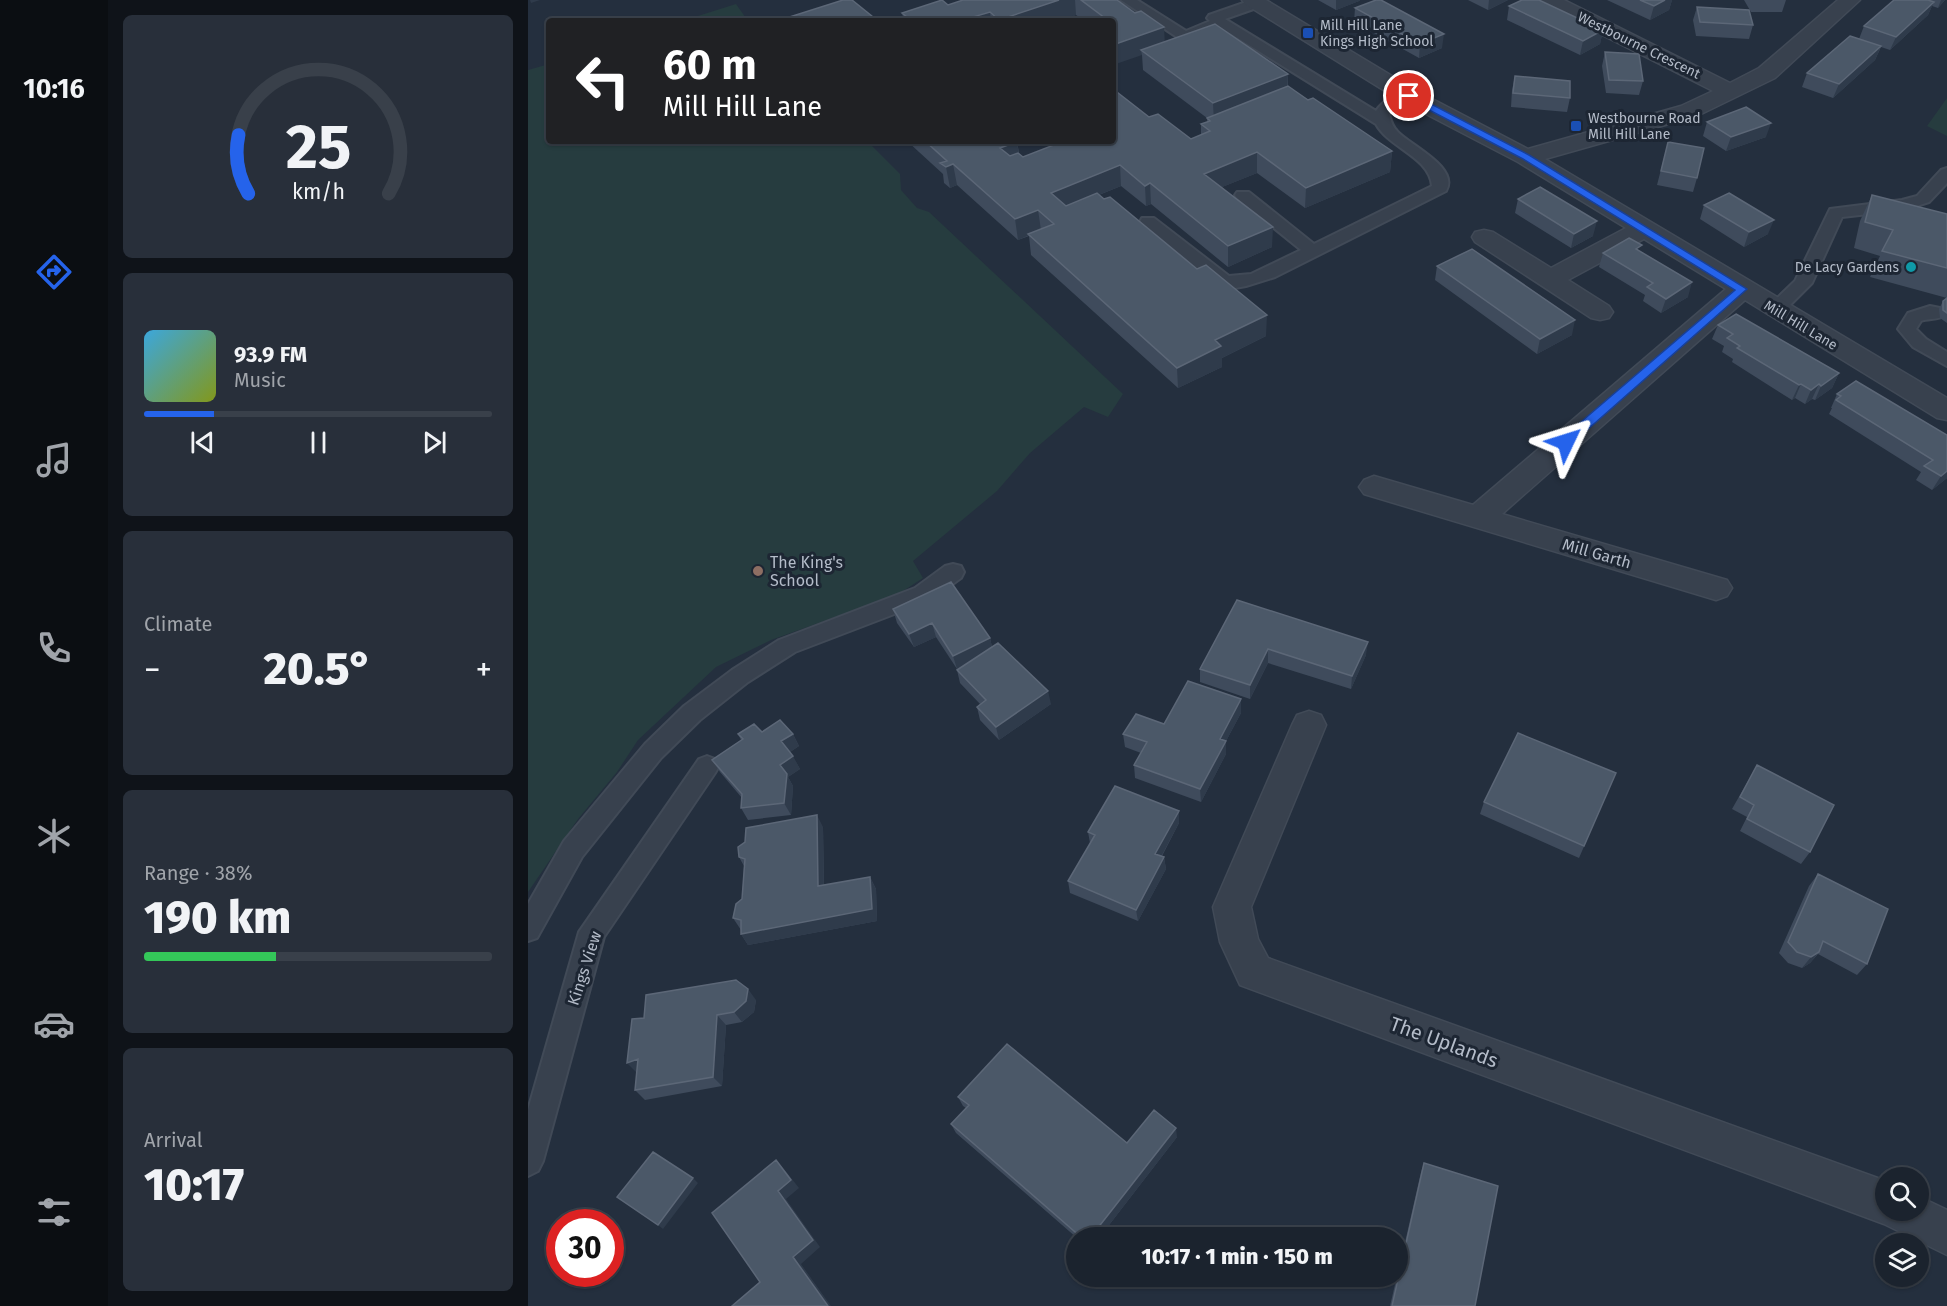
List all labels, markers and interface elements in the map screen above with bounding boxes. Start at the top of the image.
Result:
street label: Westbourne Crescent [1575,8,1704,83]
place label: Mill Hill Lane Kings High School [1320,17,1433,50]
marker: Mill Hill Lane Kings High School [1301,26,1315,40]
text: 60 m [663,40,757,90]
icon: left [564,42,642,120]
pin [1383,70,1434,121]
text: 10:16 [23,73,85,105]
icon: arrive [1392,79,1425,112]
text: Mill Hill Lane [663,91,822,123]
text: 25 [285,110,351,185]
place label: Westbourne Road Mill Hill Lane [1588,110,1701,143]
marker: Westbourne Road Mill Hill Lane [1569,119,1583,133]
text: km/h [291,179,345,205]
icon: directions [33,251,75,293]
place label: De Lacy Gardens [1795,259,1899,276]
marker: De Lacy Gardens [1904,260,1918,274]
street label: Mill Hill Lane [1761,297,1840,354]
text: 93.9 FM [234,341,307,368]
text: Music [234,368,286,392]
position arrow [1534,410,1598,474]
icon: previous [186,426,219,459]
icon: pause [302,426,335,459]
icon: next [418,426,451,459]
icon: music [33,439,75,481]
street label: Mill Garth [1560,535,1633,572]
place label: The King's School [770,553,843,590]
marker: The King's School [751,564,765,578]
text: Climate [144,612,212,636]
icon: phone [33,627,75,669]
text: 20.5° [263,642,373,696]
text: − [144,650,161,690]
text: + [476,650,492,690]
icon: climate [33,815,75,857]
text: Range · 38% [144,861,252,885]
text: 190 km [144,891,291,945]
street label: Kings View [564,928,606,1008]
icon: car [33,1003,75,1045]
street label: The Uplands [1387,1011,1501,1073]
text: Arrival [144,1128,203,1152]
text: 10:17 [144,1158,244,1212]
map controls [1875,1167,1929,1287]
button: search [1875,1167,1929,1221]
icon: filters [33,1191,75,1233]
speed limit sign: 30 [546,1209,624,1287]
button: layers [1875,1233,1929,1287]
text: 10:17 · 1 min · 150 m [1141,1243,1333,1270]

